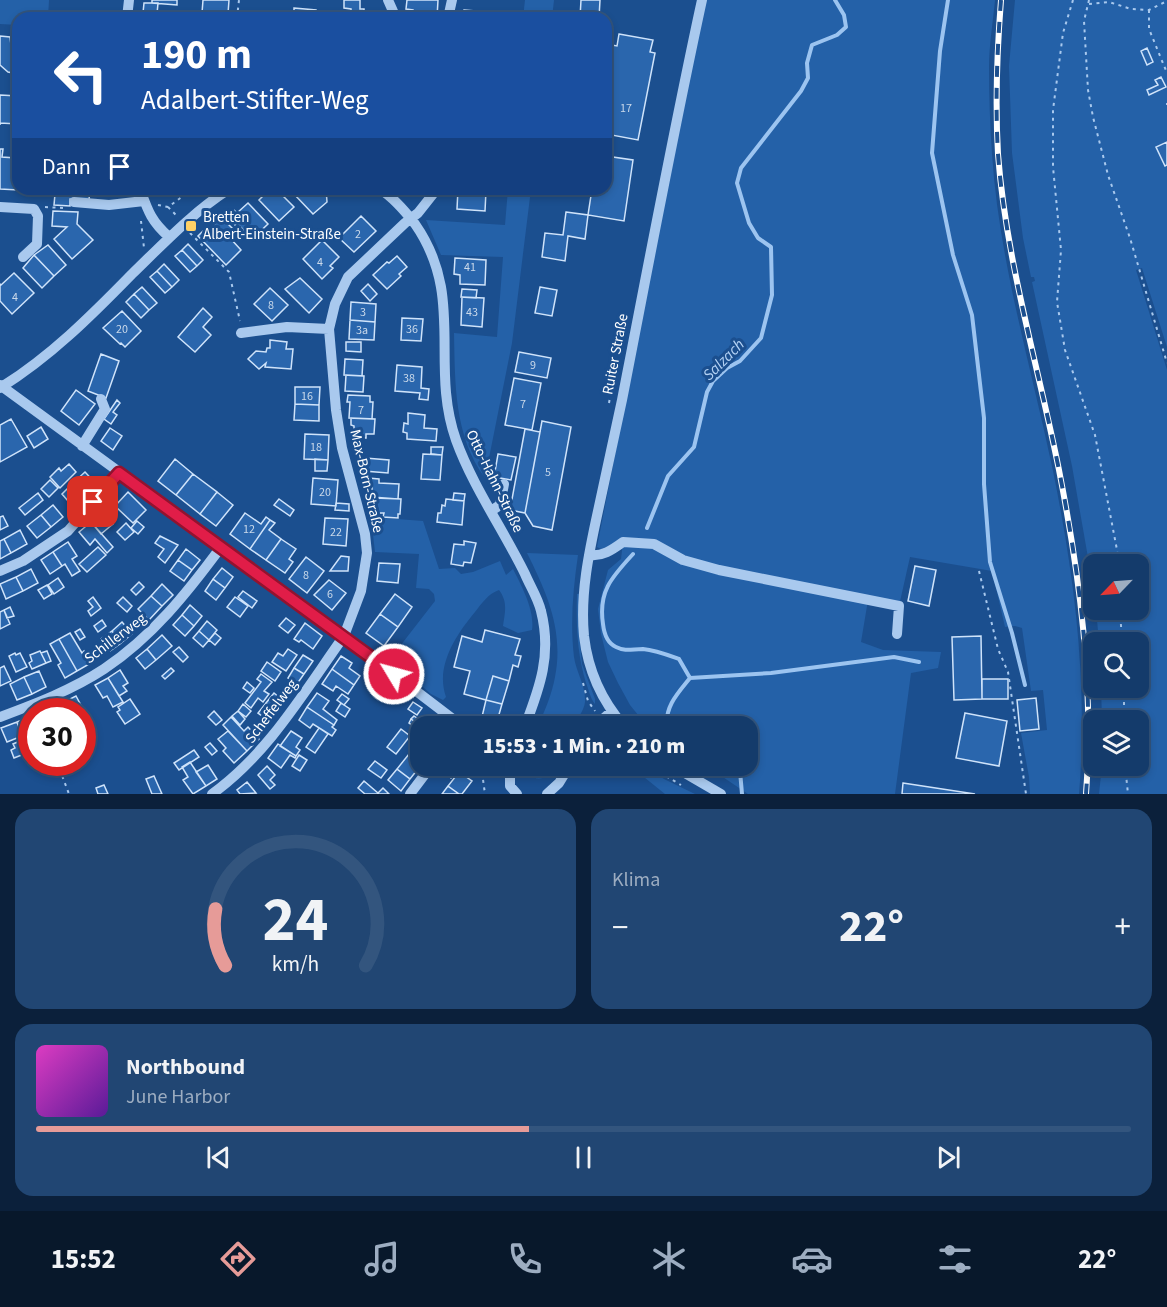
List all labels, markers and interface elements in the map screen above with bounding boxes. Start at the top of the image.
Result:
text: 190 m [141,25,252,85]
icon: left [42,36,120,114]
text: Adalbert-Stifter-Weg [141,81,369,120]
house number: 17 [620,100,632,117]
icon: arrive [103,150,136,183]
text: Dann [42,151,91,183]
place label: Bretten Albert-Einstein-Straße [203,207,341,245]
marker: Bretten Albert-Einstein-Straße [184,219,198,233]
house number: 2 [355,226,361,243]
house number: 4 [317,254,323,271]
house number: 41 [464,259,476,276]
house number: 4 [12,289,18,306]
house number: 8 [268,297,274,314]
house number: 3 [360,304,366,321]
house number: 43 [466,304,478,321]
street label: Ruiter Straße [597,312,634,396]
house number: 20 [116,321,128,338]
house number: 36 [406,321,418,338]
house number: 3a [356,322,368,339]
water label: Salzach [698,334,749,385]
house number: 9 [530,357,536,374]
house number: 38 [403,370,415,387]
house number: 16 [301,388,313,405]
house number: 7 [520,396,526,413]
house number: 7 [358,402,364,419]
street label: Otto-Hahn-Straße [461,426,528,536]
street label: Max-Born-Straße [344,427,389,535]
house number: 18 [310,439,322,456]
house number: 5 [545,464,551,481]
pin [67,476,118,527]
house number: 20 [319,484,331,501]
icon: arrive [76,485,109,518]
house number: 12 [243,521,255,538]
house number: 22 [330,524,342,541]
north arrow [1083,554,1149,620]
map controls [1083,554,1149,776]
house number: 8 [303,567,309,584]
house number: 6 [327,586,333,603]
street label: Schillerweg [80,608,151,669]
button: search [1083,632,1149,698]
position arrow [362,642,426,706]
street label: Scheffelweg [240,674,303,748]
speed limit sign: 30 [18,698,96,776]
button: layers [1083,710,1149,776]
text: 15:53 · 1 Min. · 210 m [483,730,685,762]
text: Klima [612,866,660,894]
text: 24 [263,876,328,965]
text: 22° [839,895,904,959]
text: − [612,904,628,951]
text: + [1115,904,1131,951]
text: km/h [272,949,319,980]
text: Northbound [126,1051,245,1083]
text: June Harbor [126,1083,230,1111]
icon: previous [202,1141,235,1174]
icon: pause [567,1141,600,1174]
icon: next [932,1141,965,1174]
icon: directions [217,1238,259,1280]
icon: music [361,1238,403,1280]
icon: phone [504,1238,546,1280]
icon: climate [648,1238,690,1280]
icon: car [791,1238,833,1280]
icon: filters [934,1238,976,1280]
text: 15:52 [51,1240,116,1279]
text: 22° [1078,1240,1116,1279]

